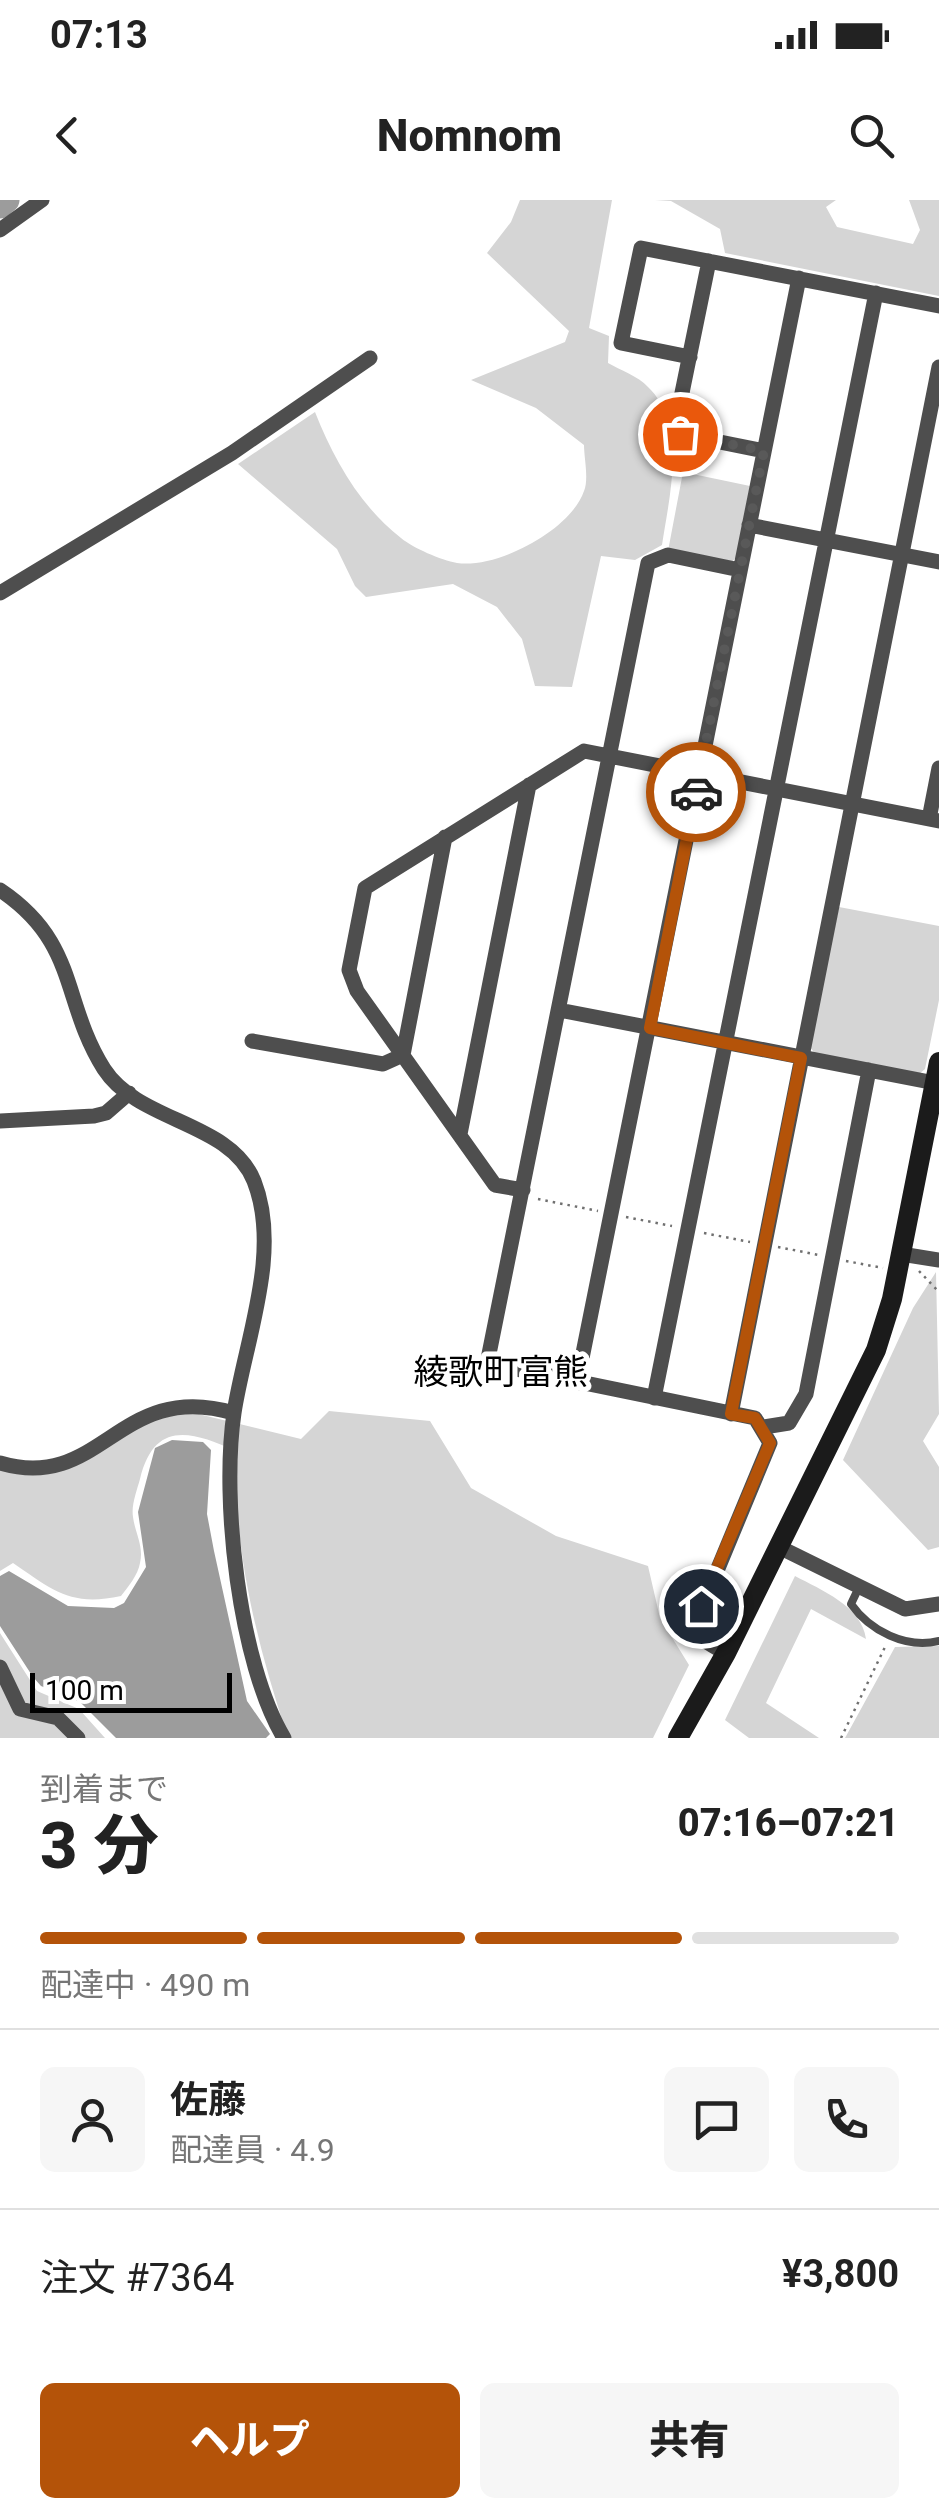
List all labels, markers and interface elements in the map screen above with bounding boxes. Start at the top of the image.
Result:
text: 07:13 [50,13,148,57]
icon: back [40,108,95,163]
icon: search [844,108,899,163]
text: Nomnom [377,109,562,162]
pin [638,392,723,477]
icon: bag [653,407,708,462]
courier [646,742,746,842]
icon: car [669,765,724,820]
district label: 綾歌町富熊 [413,1352,589,1393]
pin [659,1564,744,1649]
icon: home [674,1579,729,1634]
scale bar [30,1668,232,1712]
text: 100 m [45,1674,124,1707]
text: 到着まで [40,1770,168,1808]
text: 07:16–07:21 [678,1801,899,1845]
text: 3 分 [40,1808,159,1884]
text: 配達中 · 490 m [40,1966,250,2004]
button: person [40,2067,145,2172]
button: chat [664,2067,769,2172]
button: phone [794,2067,899,2172]
text: 佐藤 [170,2078,246,2122]
text: 配達員 · 4.9 [170,2131,335,2169]
text: ¥3,800 [782,2252,899,2296]
text: 注文 #7364 [40,2256,234,2300]
button: ヘルプ [40,2383,460,2498]
button: 共有 [480,2383,899,2498]

